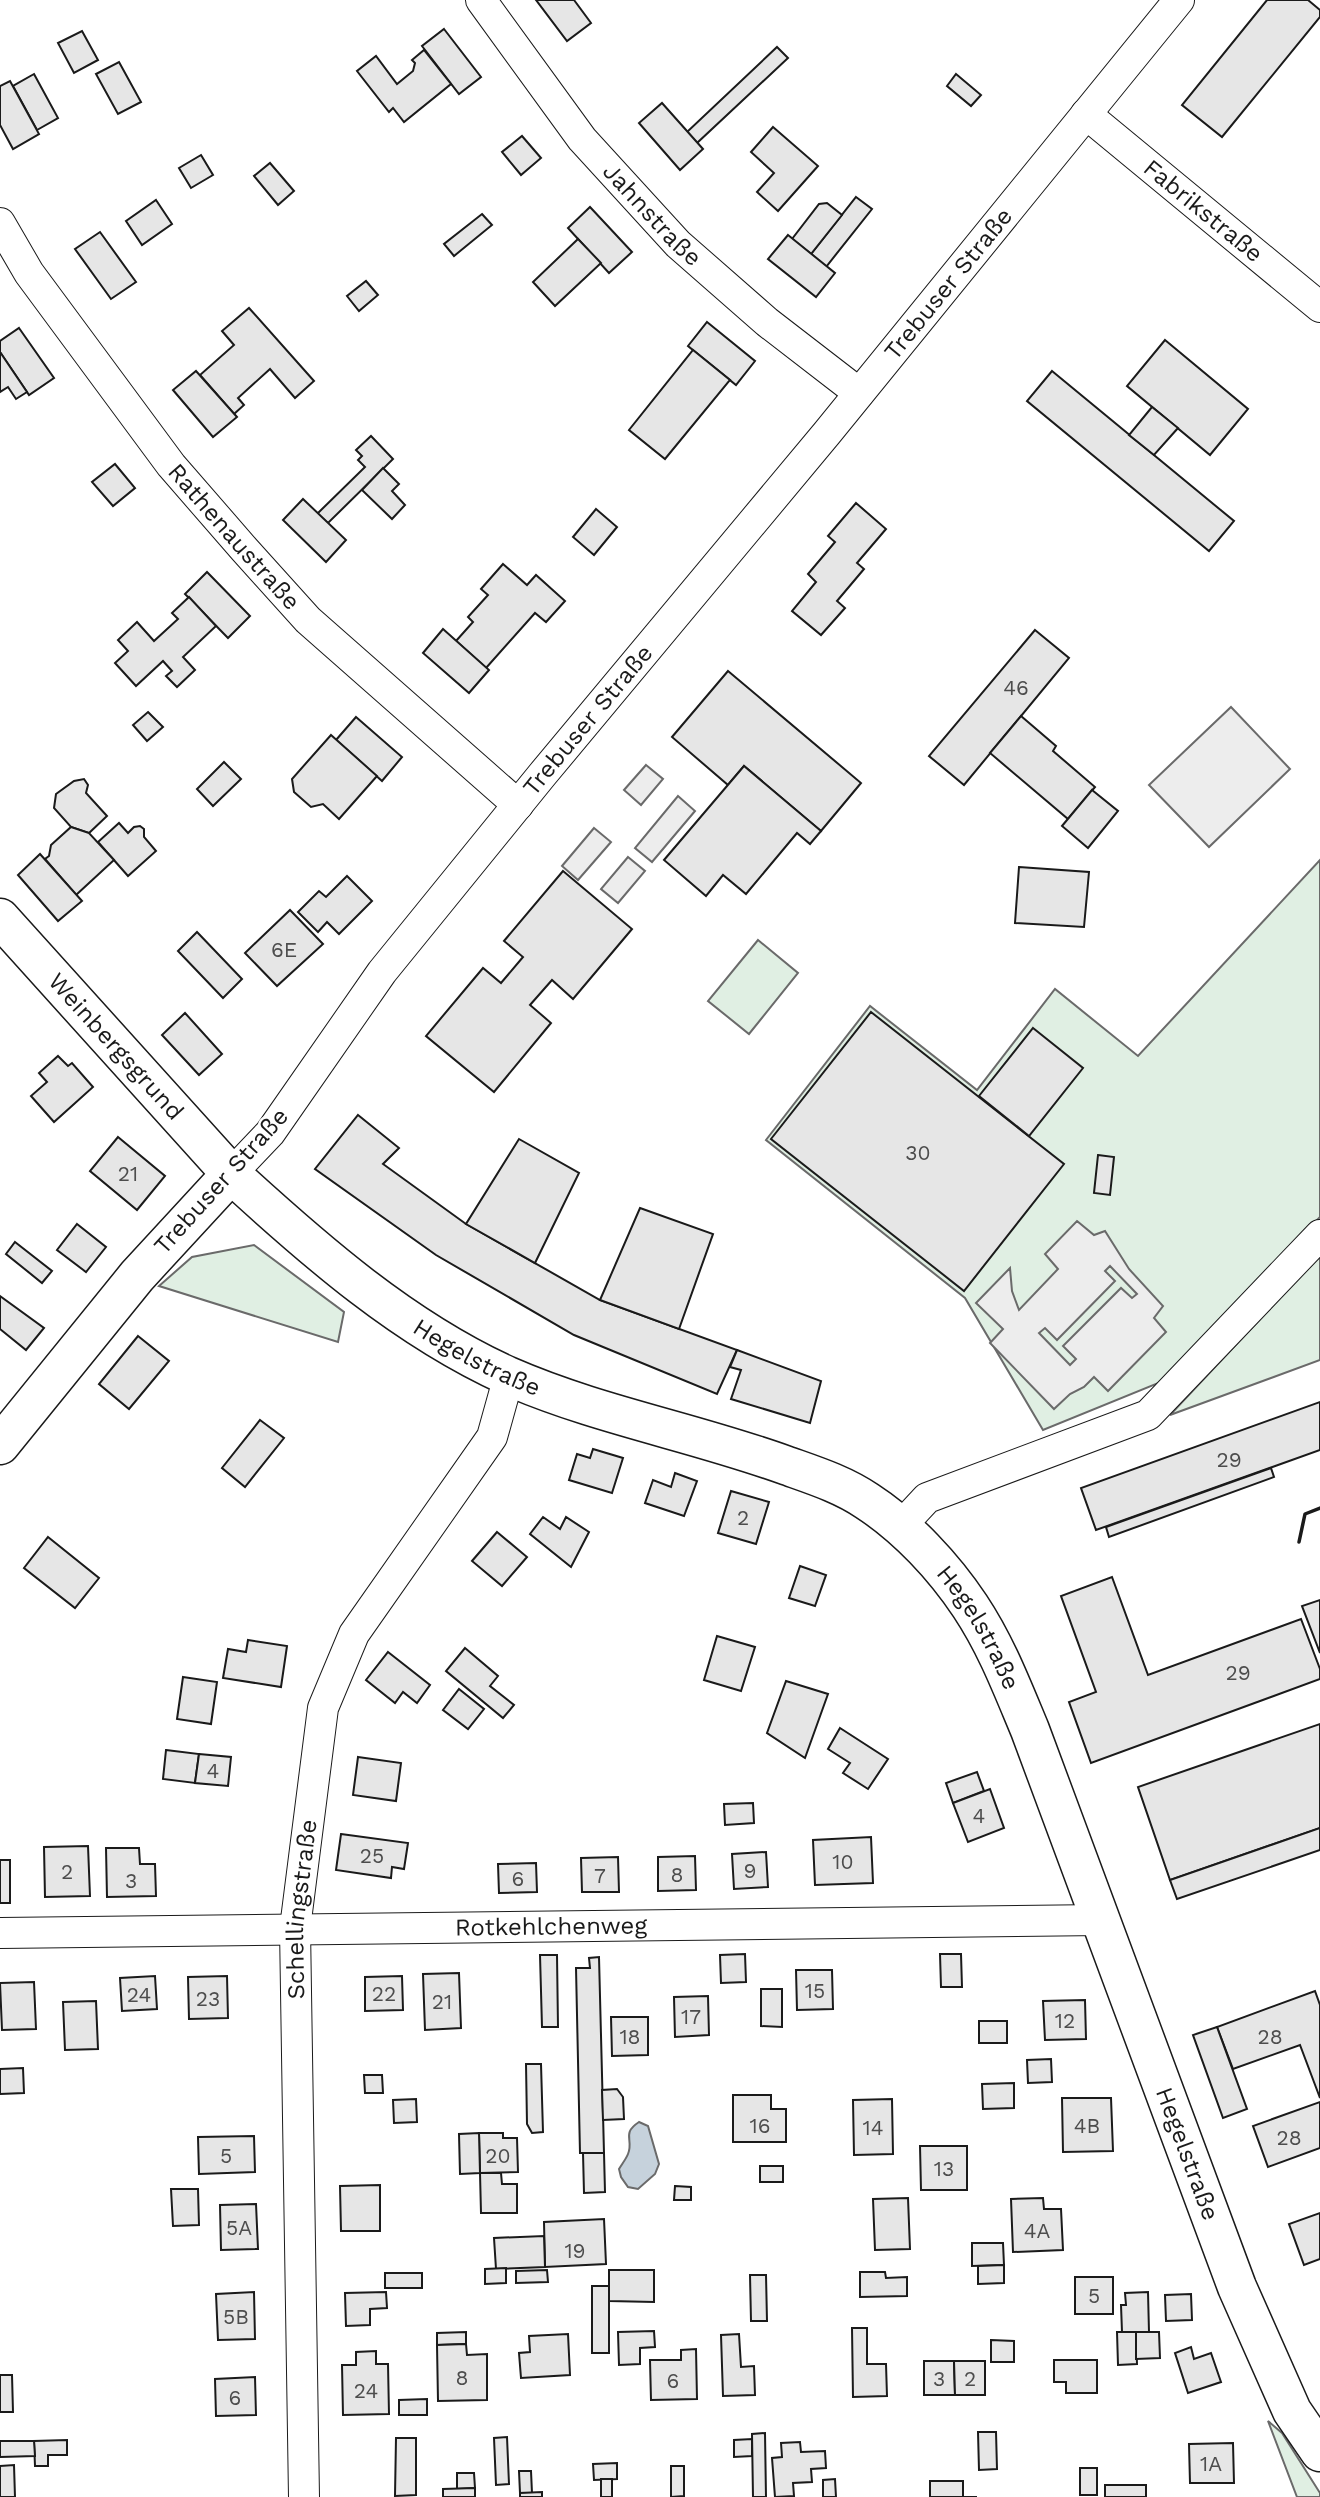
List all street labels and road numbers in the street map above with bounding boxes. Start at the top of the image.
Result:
street label: Fabrikstraße [1138,153,1269,268]
street label: Jahnstraße [597,157,707,272]
street label: Trebuser Straße [878,202,1018,365]
street label: Rathenaustraße [162,458,306,615]
street label: Trebuser Straße [517,639,658,801]
street label: Weinbergsgrund [42,967,189,1126]
street label: Trebuser Straße [148,1102,294,1260]
street label: Hegelstraße [408,1313,544,1402]
street label: Hegelstraße [931,1560,1025,1694]
street label: Schellingstraße [281,1818,323,2000]
street label: Rotkehlchenweg [455,1911,647,1942]
street label: Hegelstraße [1150,2083,1225,2224]

